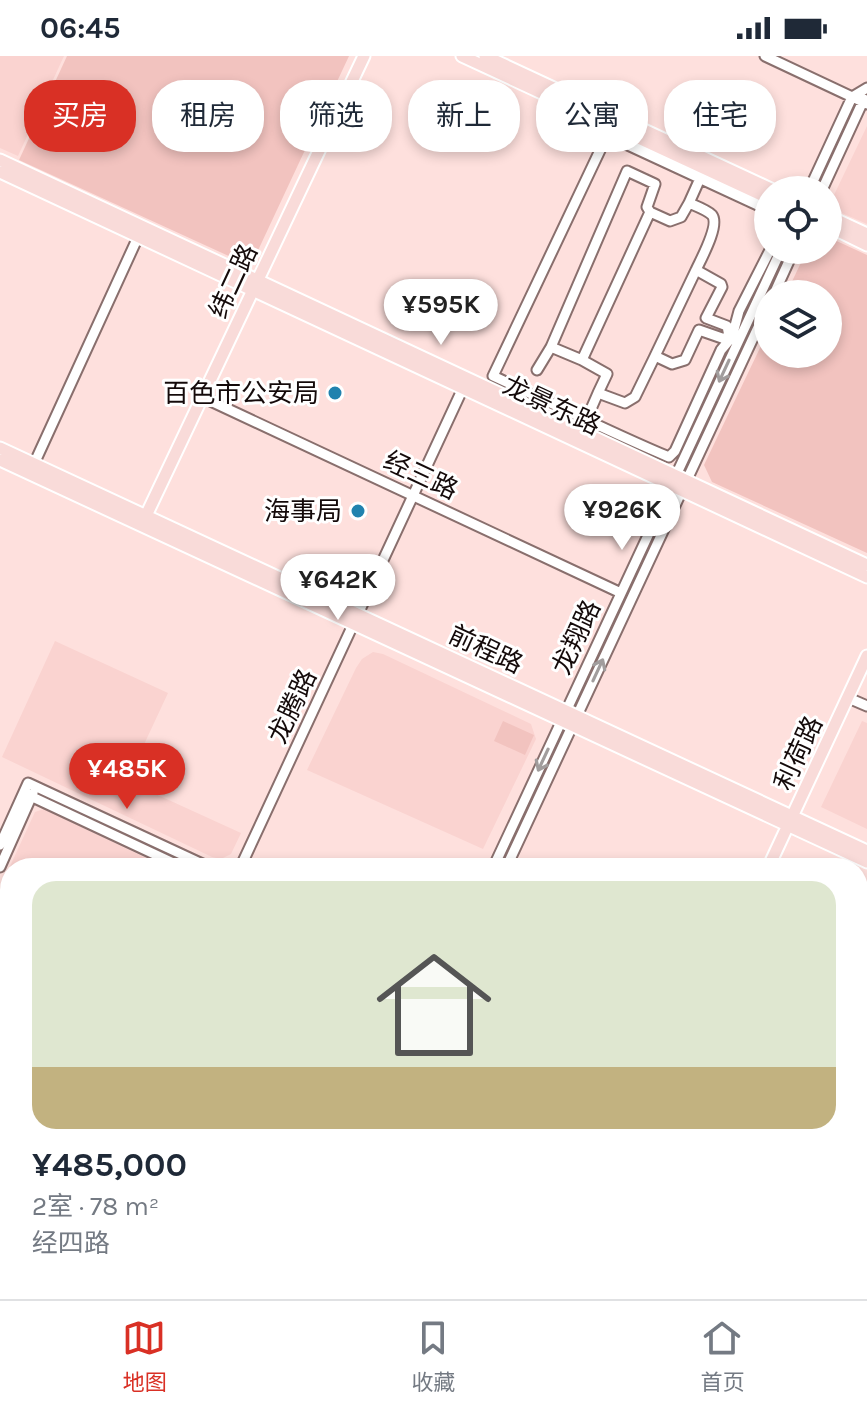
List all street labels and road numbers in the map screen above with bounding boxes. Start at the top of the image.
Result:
street label: 纬二路 [203,239,264,323]
street label: 龙景东路 [498,369,605,441]
street label: 经三路 [379,445,463,506]
street label: 龙翔路 [546,595,607,679]
street label: 前程路 [444,619,528,680]
street label: 龙腾路 [262,664,323,748]
street label: 利荷路 [768,711,829,795]

